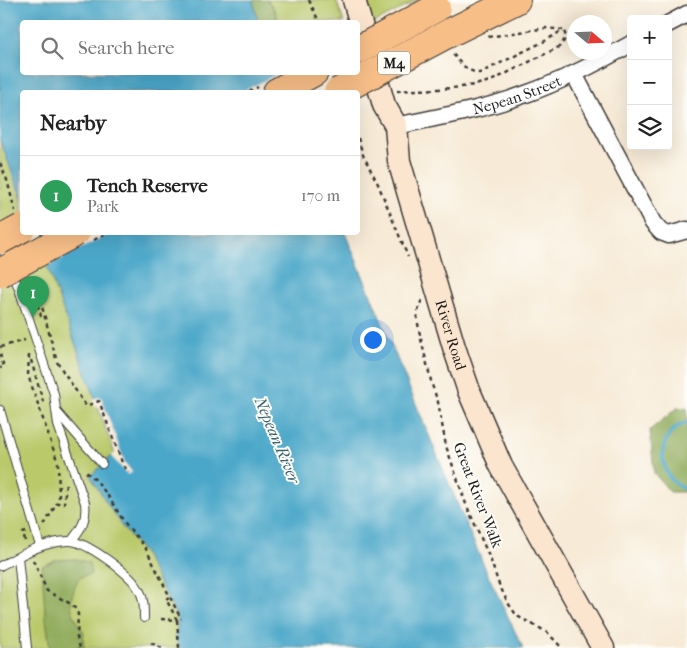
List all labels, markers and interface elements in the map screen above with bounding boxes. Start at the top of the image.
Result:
north arrow [567,15,612,60]
map controls [627,15,672,150]
button: + [627,15,672,60]
search box [20,20,360,75]
icon: search [38,34,66,62]
text: Search here [78,37,174,59]
road number: M4 [378,52,410,74]
button: − [627,60,672,105]
street label: Nepean Street [471,72,565,118]
button: layers [627,105,672,150]
text: Nearby [40,111,106,135]
text: Tench Reserve [87,175,208,197]
text: 1 [53,186,59,205]
text: 170 m [301,186,340,205]
text: Park [87,197,119,216]
pin: 1 [17,276,49,317]
street label: River Road [432,298,470,373]
your location [360,327,386,353]
water label: Nepean River [250,393,305,488]
street label: Great River Walk [450,440,506,551]

